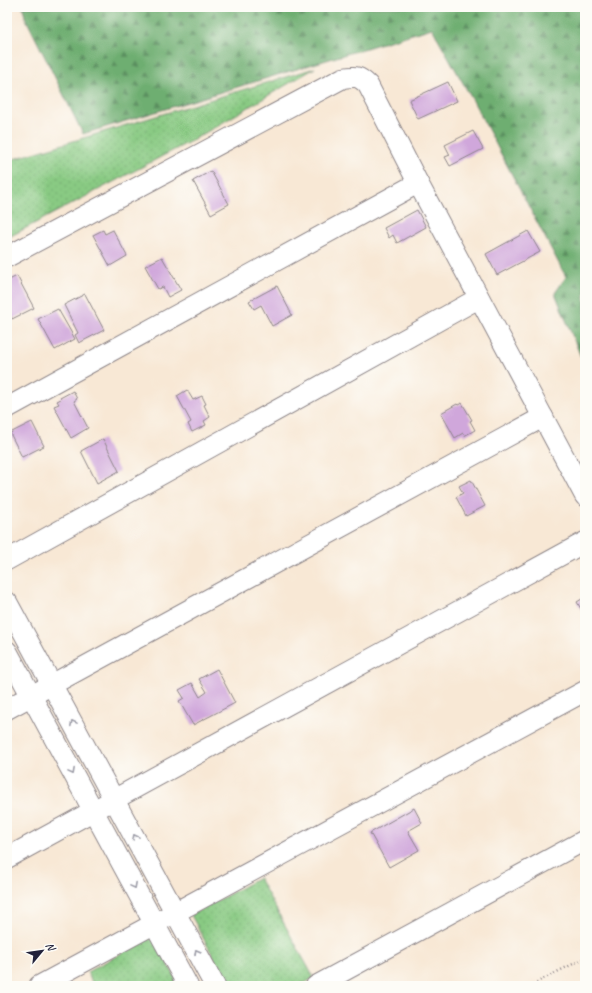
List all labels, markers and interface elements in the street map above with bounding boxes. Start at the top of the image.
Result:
one-way arrow [70,720,77,727]
one-way arrow [67,768,75,775]
one-way arrow [132,834,139,842]
one-way arrow [129,882,137,889]
north arrow [22,931,62,971]
text: N [43,940,60,954]
one-way arrow [194,949,201,956]

